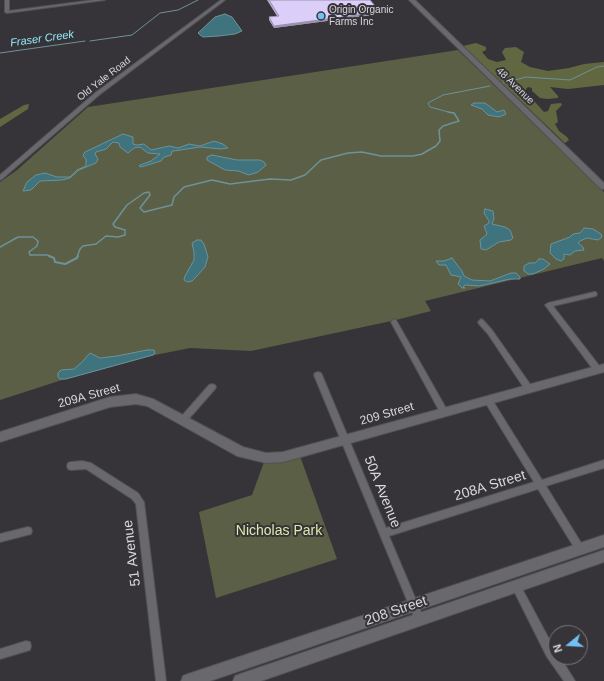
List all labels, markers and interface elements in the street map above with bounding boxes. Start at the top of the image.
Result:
place label: Origin Organic Farms Inc [329,4,393,28]
marker: Origin Organic Farms Inc [316,11,326,21]
water label: Fraser Creek [9,28,75,50]
street label: Old Yale Road [75,54,133,104]
street label: 48 Avenue [494,65,536,107]
street label: 209A Street [57,381,121,411]
street label: 209 Street [358,399,416,429]
street label: 50A Avenue [360,454,404,530]
street label: 208A Street [452,467,528,505]
street label: 51 Avenue [120,519,144,587]
park label: Nicholas Park [236,523,322,539]
street label: 208 Street [363,593,429,629]
north arrow [548,625,588,665]
text: N [551,643,564,654]

